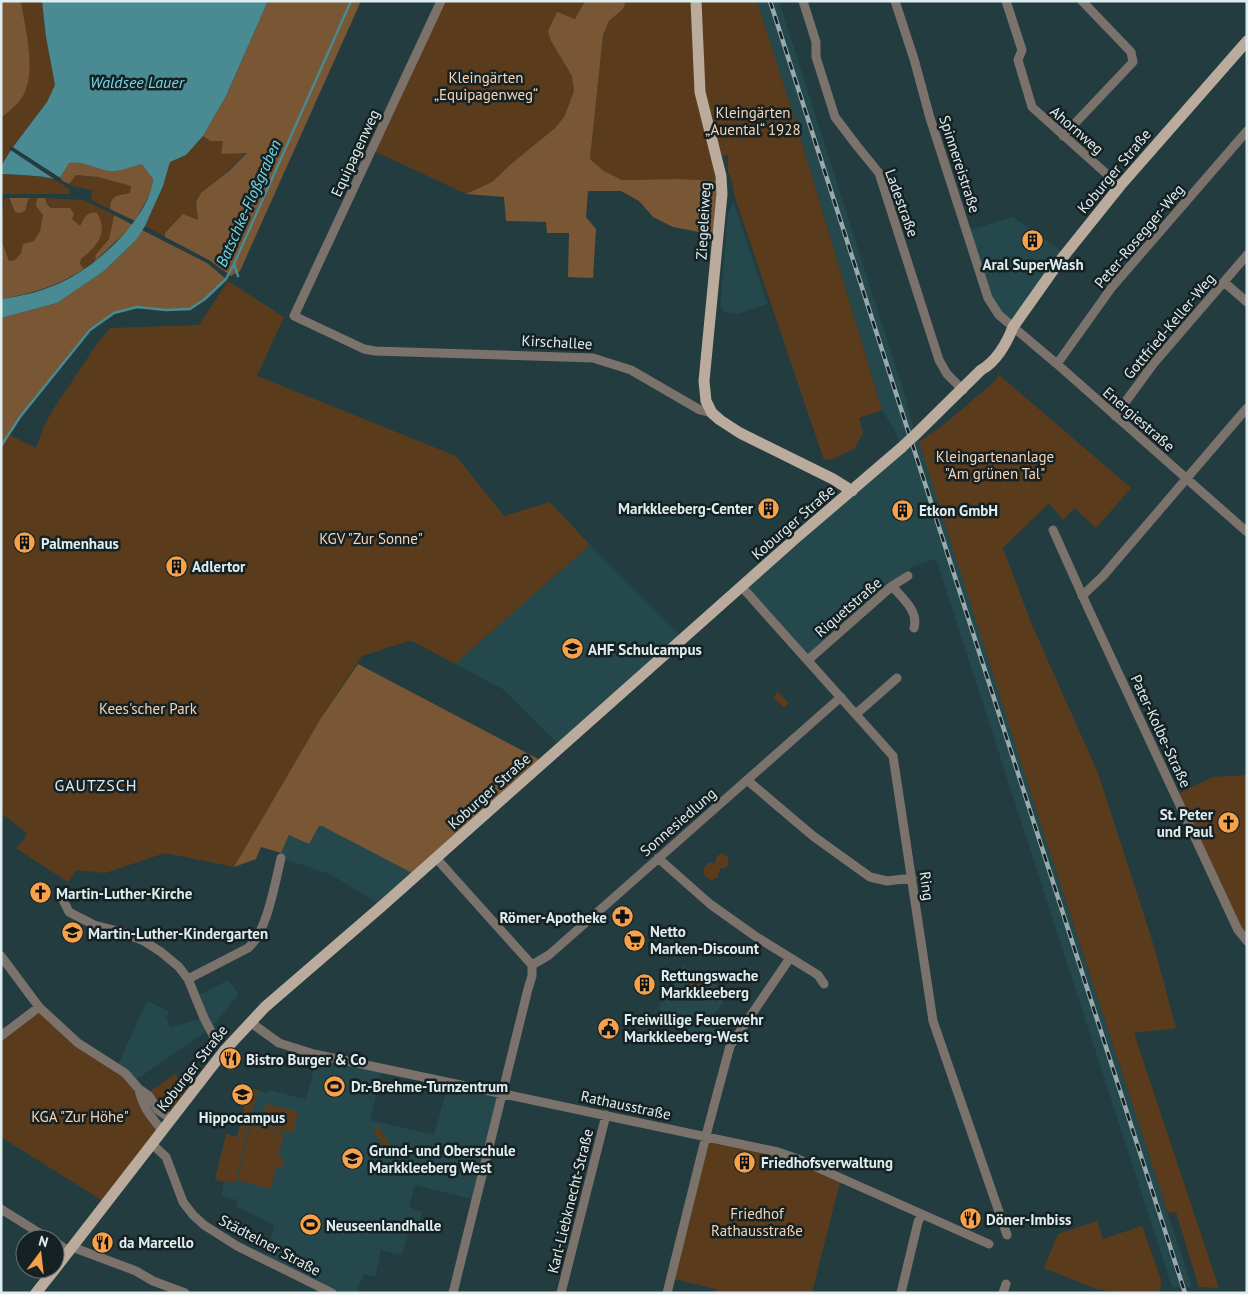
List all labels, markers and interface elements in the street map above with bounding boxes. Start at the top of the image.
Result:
park label: Kleingärten „Equipagenweg“ [434,68,538,104]
water label: Waldsee Lauer [90,72,186,92]
street label: Ahornweg [1046,102,1108,158]
park label: Kleingärten „Auental“ 1928 [705,103,801,139]
street label: Equipagenweg [327,106,383,200]
street label: Spinnereistraße [935,113,985,215]
street label: Koburger Straße [1073,125,1155,217]
water label: Batschke‐Floßgraben [211,136,285,270]
street label: Ladestraße [881,166,923,240]
street label: Peter-Rosegger-Weg [1090,180,1188,292]
street label: Ziegeleiweg [691,182,715,260]
building icon: Aral SuperWash [1021,229,1045,253]
place label: Aral SuperWash [982,255,1084,274]
street label: Gottfried-Keller-Weg [1119,269,1219,383]
street label: Kirschallee [521,331,593,353]
street label: Energiestraße [1099,383,1179,455]
park label: Kleingartenanlage "Am grünen Tal" [936,447,1054,483]
street label: Koburger Straße [747,481,839,563]
building icon: Markkleeberg-Center [757,496,781,520]
building icon: Etkon GmbH [891,498,915,522]
place label: Markkleeberg-Center [618,499,754,518]
place label: Etkon GmbH [919,501,998,520]
park label: KGV "Zur Sonne" [319,529,423,548]
building icon: Palmenhaus [13,531,37,555]
place label: Palmenhaus [41,534,119,553]
building icon: Adlertor [164,554,188,578]
place label: Adlertor [192,557,246,576]
street label: Riquetstraße [811,573,885,641]
school or university icon: AHF Schulcampus [560,637,584,661]
place label: AHF Schulcampus [588,640,702,659]
street label: Pater-Kolbe-Straße [1127,672,1195,790]
park label: Kees'scher Park [99,699,198,718]
street label: Koburger Straße [444,749,534,833]
district label: GAUTZSCH [54,775,138,795]
street label: Sonnesiedlung [636,784,720,860]
place label: St. Peter und Paul [1157,805,1214,841]
church icon: St. Peter und Paul [1217,811,1241,835]
street label: Ring [916,870,938,902]
church icon: Martin-Luther-Kirche [28,881,52,905]
place label: Martin-Luther-Kirche [56,884,193,903]
pharmacy icon: Römer-Apotheke [611,905,635,929]
place label: Römer-Apotheke [500,908,607,927]
school or university icon: Martin-Luther-Kindergarten [60,921,84,945]
place label: Netto Marken-Discount [650,922,760,958]
place label: Martin-Luther-Kindergarten [88,924,268,943]
supermarket icon: Netto Marken-Discount [622,928,646,952]
place label: Rettungswache Markkleeberg [661,966,759,1002]
building icon: Rettungswache Markkleeberg [633,972,657,996]
place label: Freiwillige Feuerwehr Markkleeberg-West [624,1010,764,1046]
public building icon: Freiwillige Feuerwehr Markkleeberg-West [596,1016,620,1040]
street label: Koburger Straße [152,1021,232,1115]
restaurant icon: Bistro Burger & Co [218,1047,242,1071]
place label: Bistro Burger & Co [246,1050,366,1069]
sports icon: Dr.-Brehme-Turnzentrum [323,1074,347,1098]
place label: Dr.-Brehme-Turnzentrum [351,1077,508,1096]
school or university icon: Hippocampus [230,1082,254,1106]
street label: Rathausstraße [579,1086,673,1124]
park label: KGA "Zur Höhe" [31,1107,129,1126]
place label: Hippocampus [199,1108,285,1127]
street label: Karl-Liebknecht-Straße [543,1127,597,1275]
place label: Grund- und Oberschule Markkleeberg West [369,1141,516,1177]
school or university icon: Grund- und Oberschule Markkleeberg West [341,1147,365,1171]
building icon: Friedhofsverwaltung [733,1150,757,1174]
place label: Friedhofsverwaltung [761,1153,893,1172]
park label: Friedhof Rathausstraße [711,1204,803,1240]
restaurant icon: Döner-Imbiss [958,1207,982,1231]
street label: Städtelner Straße [216,1210,324,1280]
place label: Döner-Imbiss [986,1210,1071,1229]
sports icon: Neuseenlandhalle [298,1213,322,1237]
place label: Neuseenlandhalle [326,1216,442,1235]
north arrow [15,1229,65,1279]
restaurant icon: da Marcello [91,1230,115,1254]
text: N [37,1232,50,1251]
place label: da Marcello [119,1233,194,1252]

